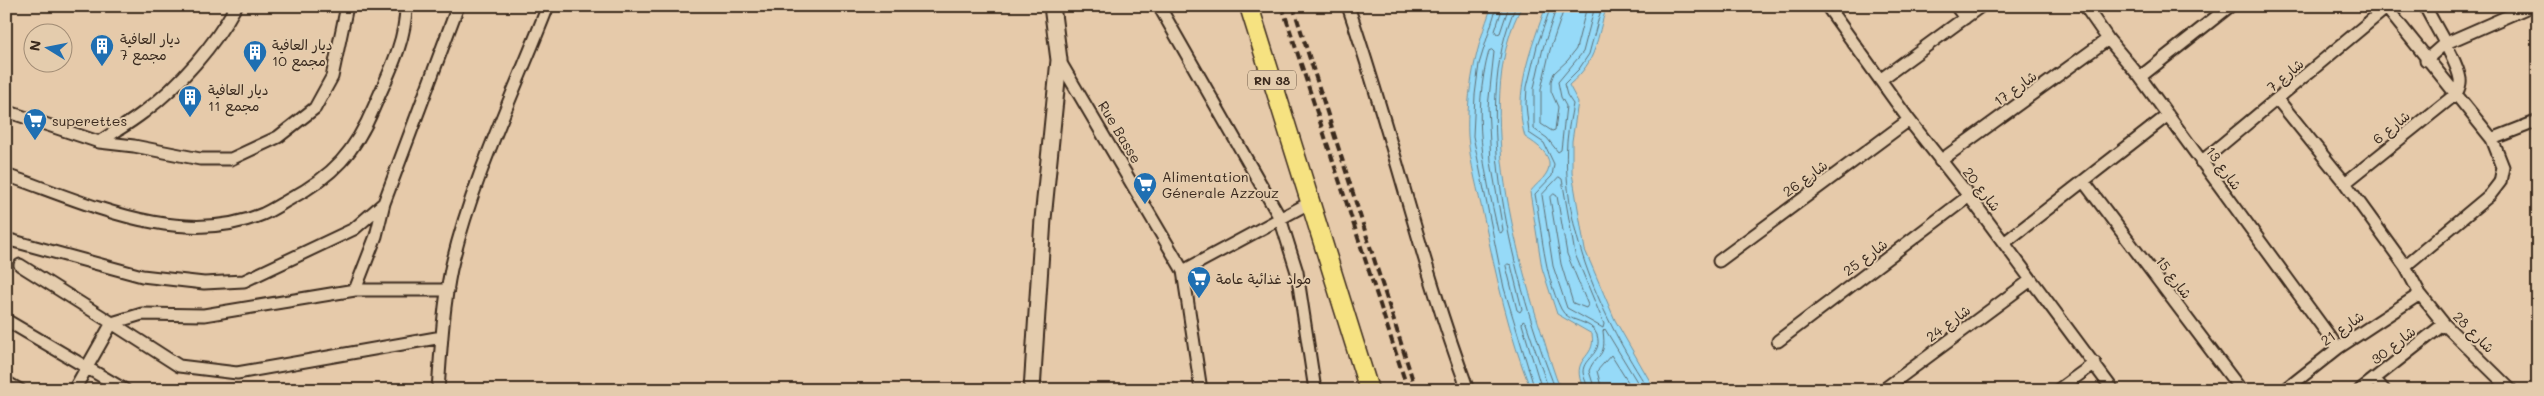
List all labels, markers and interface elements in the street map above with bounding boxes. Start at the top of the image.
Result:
north arrow [22,22,72,72]
place label: ديار العافية مجمع 7 [120,29,181,66]
building icon: ديار العافية مجمع 7 [89,33,115,67]
place label: ديار العافية مجمع 10 [272,35,333,72]
text: N [24,39,45,53]
building icon: ديار العافية مجمع 10 [242,39,268,73]
street label: شارع 7 [2263,54,2308,97]
street label: شارع 17 [1990,66,2041,111]
road number: RN 38 [1248,70,1296,90]
place label: ديار العافية مجمع 11 [208,80,269,117]
building icon: ديار العافية مجمع 11 [177,84,203,118]
street label: Rue Basse [1094,97,1146,167]
street label: شارع 6 [2368,106,2414,149]
supermarket icon: superettes [22,107,48,141]
place label: superettes [52,111,127,130]
street label: شارع 13 [2201,142,2246,194]
street label: شارع 26 [1779,155,1832,201]
street label: شارع 20 [1958,163,2005,216]
place label: Alimentation Génerale Azzouz [1162,167,1279,202]
supermarket icon: Alimentation Génerale Azzouz [1132,171,1158,205]
street label: شارع 25 [1839,234,1892,281]
street label: شارع 15 [2151,252,2196,303]
supermarket icon: مواد غذائية عامة [1186,265,1212,299]
place label: مواد غذائية عامة [1216,269,1311,288]
street label: شارع 24 [1922,300,1975,347]
street label: شارع 21 [2317,306,2368,351]
street label: شارع 28 [2449,307,2499,357]
street label: شارع 30 [2367,322,2420,369]

